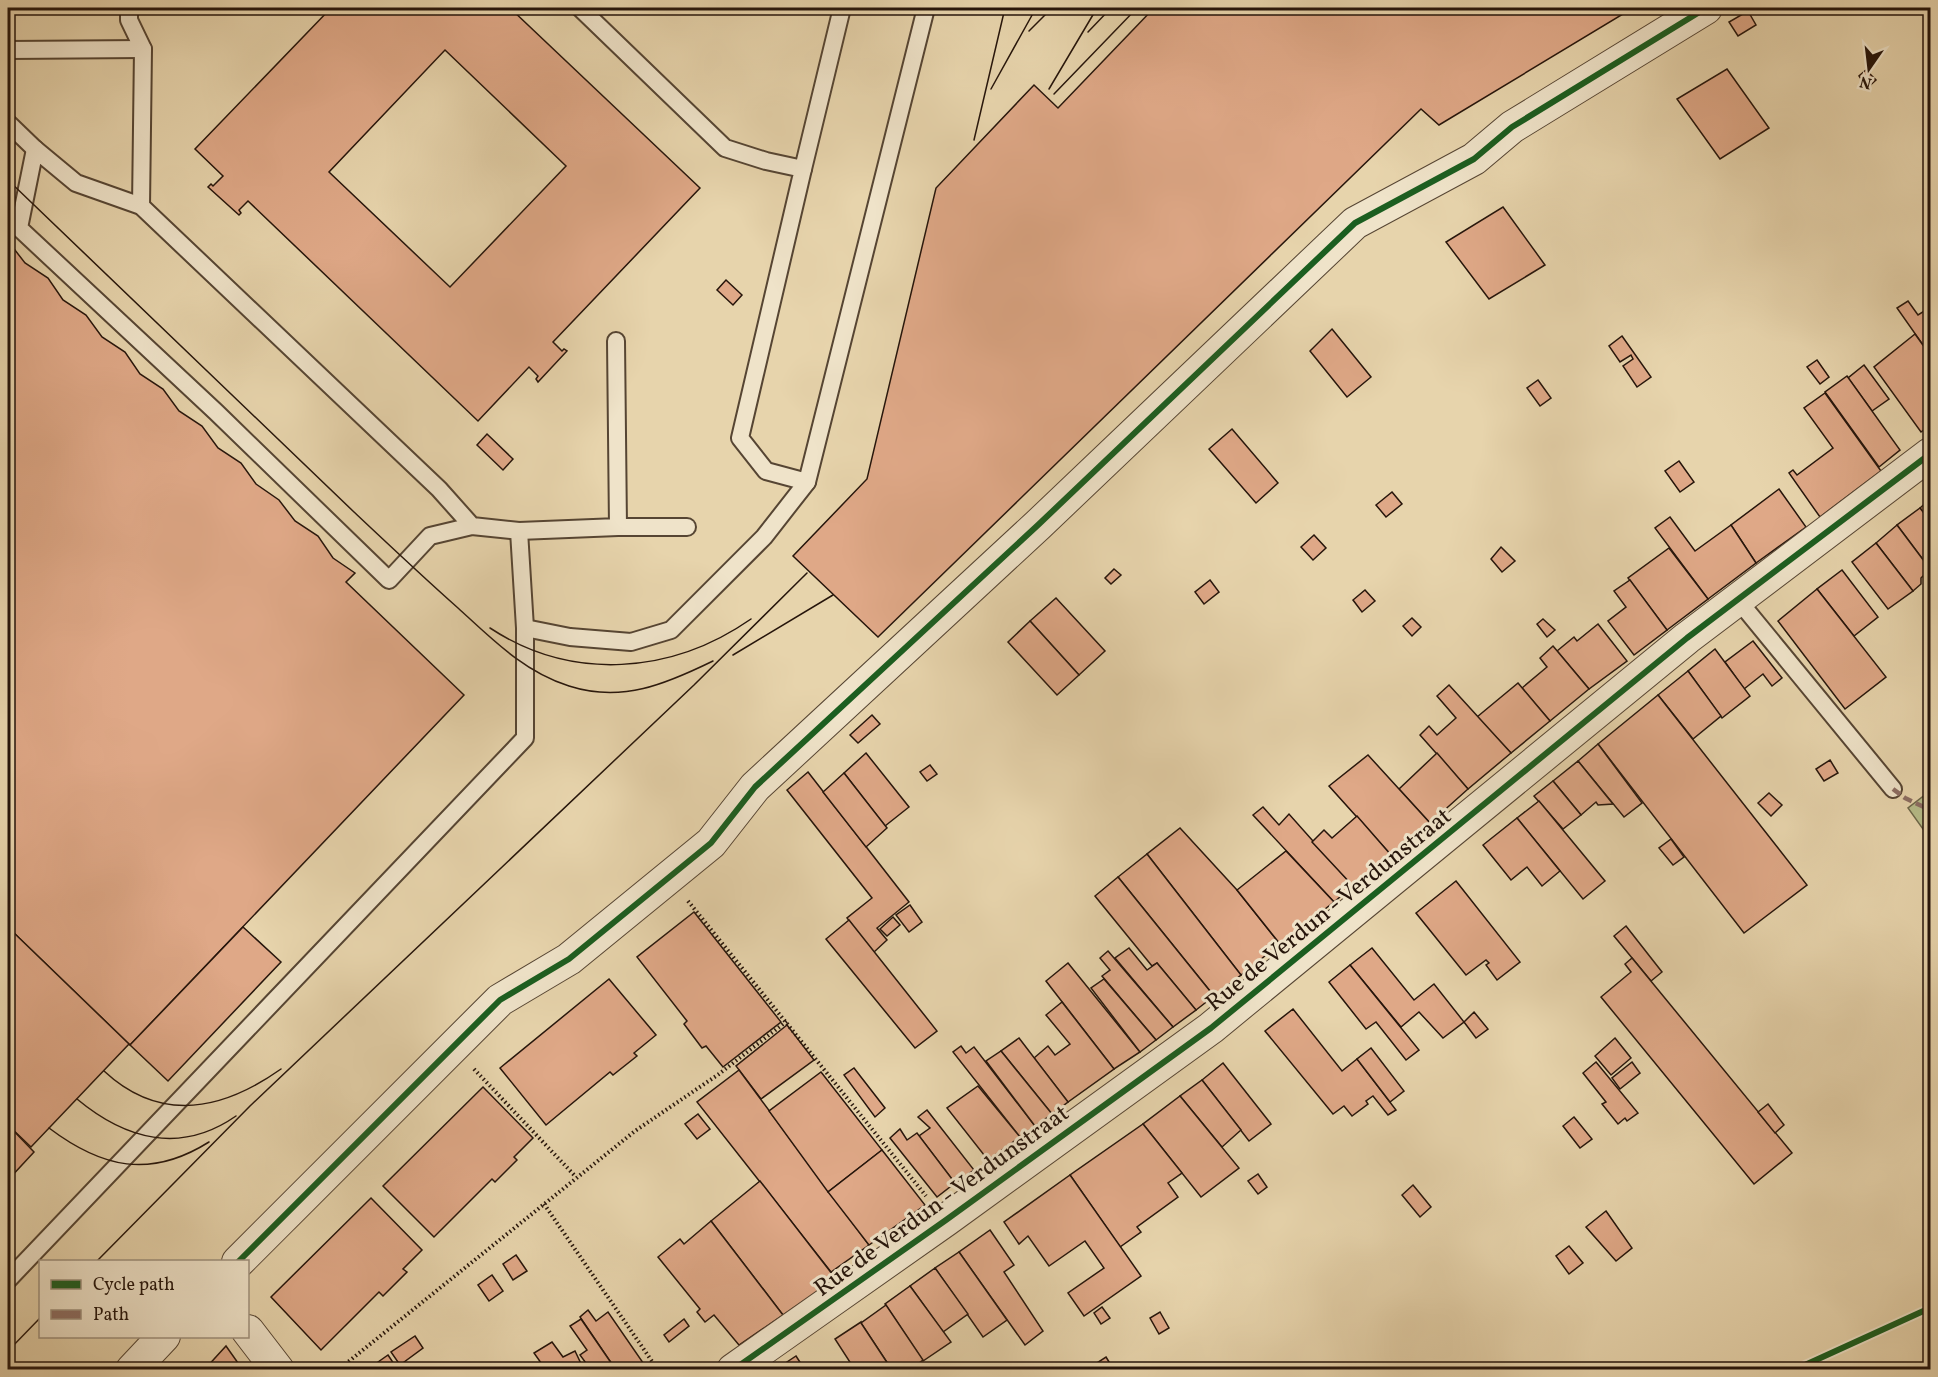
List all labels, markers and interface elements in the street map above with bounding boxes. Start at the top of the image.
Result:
north arrow [1839,39,1899,99]
text: N [1857,69,1874,94]
street label: Rue de Verdun - Verdunstraat [1199,800,1460,1021]
street label: Rue de Verdun - Verdunstraat [808,1097,1077,1306]
legend [39,1260,249,1338]
text: Cycle path [93,1273,175,1298]
text: Path [93,1303,129,1328]

